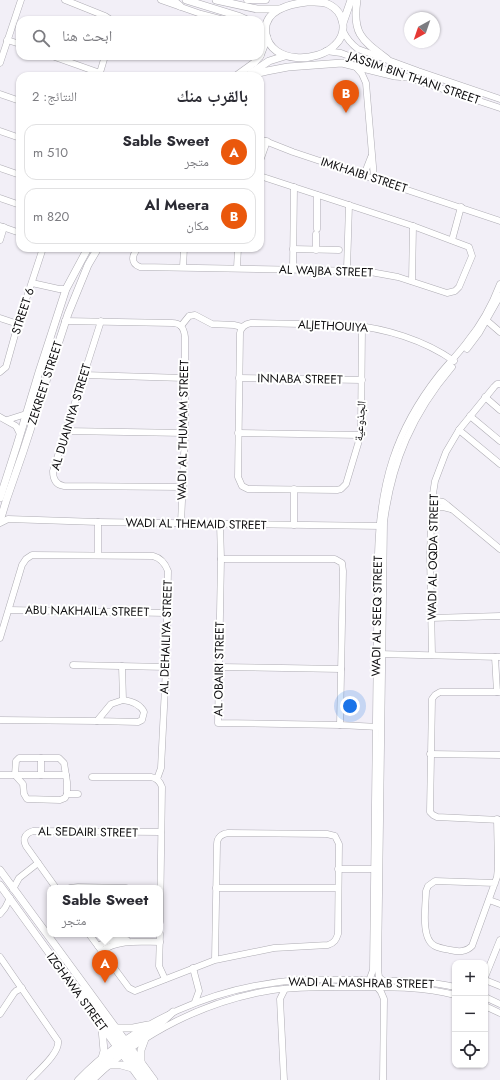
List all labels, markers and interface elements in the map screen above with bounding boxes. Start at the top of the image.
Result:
north arrow [404,12,440,48]
search box [16,16,264,60]
text: ابحث هنا [62,25,112,47]
icon: search [30,27,52,49]
street label: JASSIM BIN THANI STREET [346,49,482,107]
pin: B [333,80,359,113]
text: بالقرب منك [177,84,248,108]
text: النتائج: 2 [32,87,77,106]
text: Sable Sweet [123,130,209,152]
text: 510 m [33,143,68,162]
text: A [229,143,239,162]
text: متجر [184,152,209,171]
street label: IMKHAIBI STREET [319,153,410,198]
text: Al Meera [145,194,209,216]
text: 820 m [33,207,69,226]
text: B [230,207,238,226]
text: مكان [186,216,209,235]
street label: AL WAJBA STREET [279,260,374,282]
street label: STREET 6 [7,285,39,337]
street label: ALJETHOUIYA [297,315,369,337]
street label: ZEKREET STREET [23,339,67,427]
street label: WADI AL THUMAM STREET [173,359,193,500]
street label: AL DUAINIYA STREET [46,361,96,472]
street label: INNABA STREET [257,369,343,389]
street label: الجذوعية [349,400,371,442]
street label: WADI AL OQDA STREET [423,493,443,620]
street label: WADI AL THEMAID STREET [125,514,267,534]
street label: WADI AL SEEQ STREET [367,555,387,677]
street label: AL DEHAILIYA STREET [155,579,177,694]
street label: ABU NAKHAILA STREET [25,601,150,621]
street label: AL OBAIRI STREET [209,621,229,717]
your location [340,696,360,716]
street label: AL SEDAIRI STREET [38,822,138,842]
popup [47,885,163,937]
text: Sable Sweet [62,889,148,911]
text: متجر [62,911,86,930]
street label: IZGHAWA STREET [44,950,110,1034]
pin: A [92,950,118,983]
map controls [452,960,488,1068]
button: + [452,960,488,996]
street label: WADI AL MASHRAB STREET [288,973,434,993]
button: − [452,996,488,1032]
button: locate [452,1032,488,1068]

